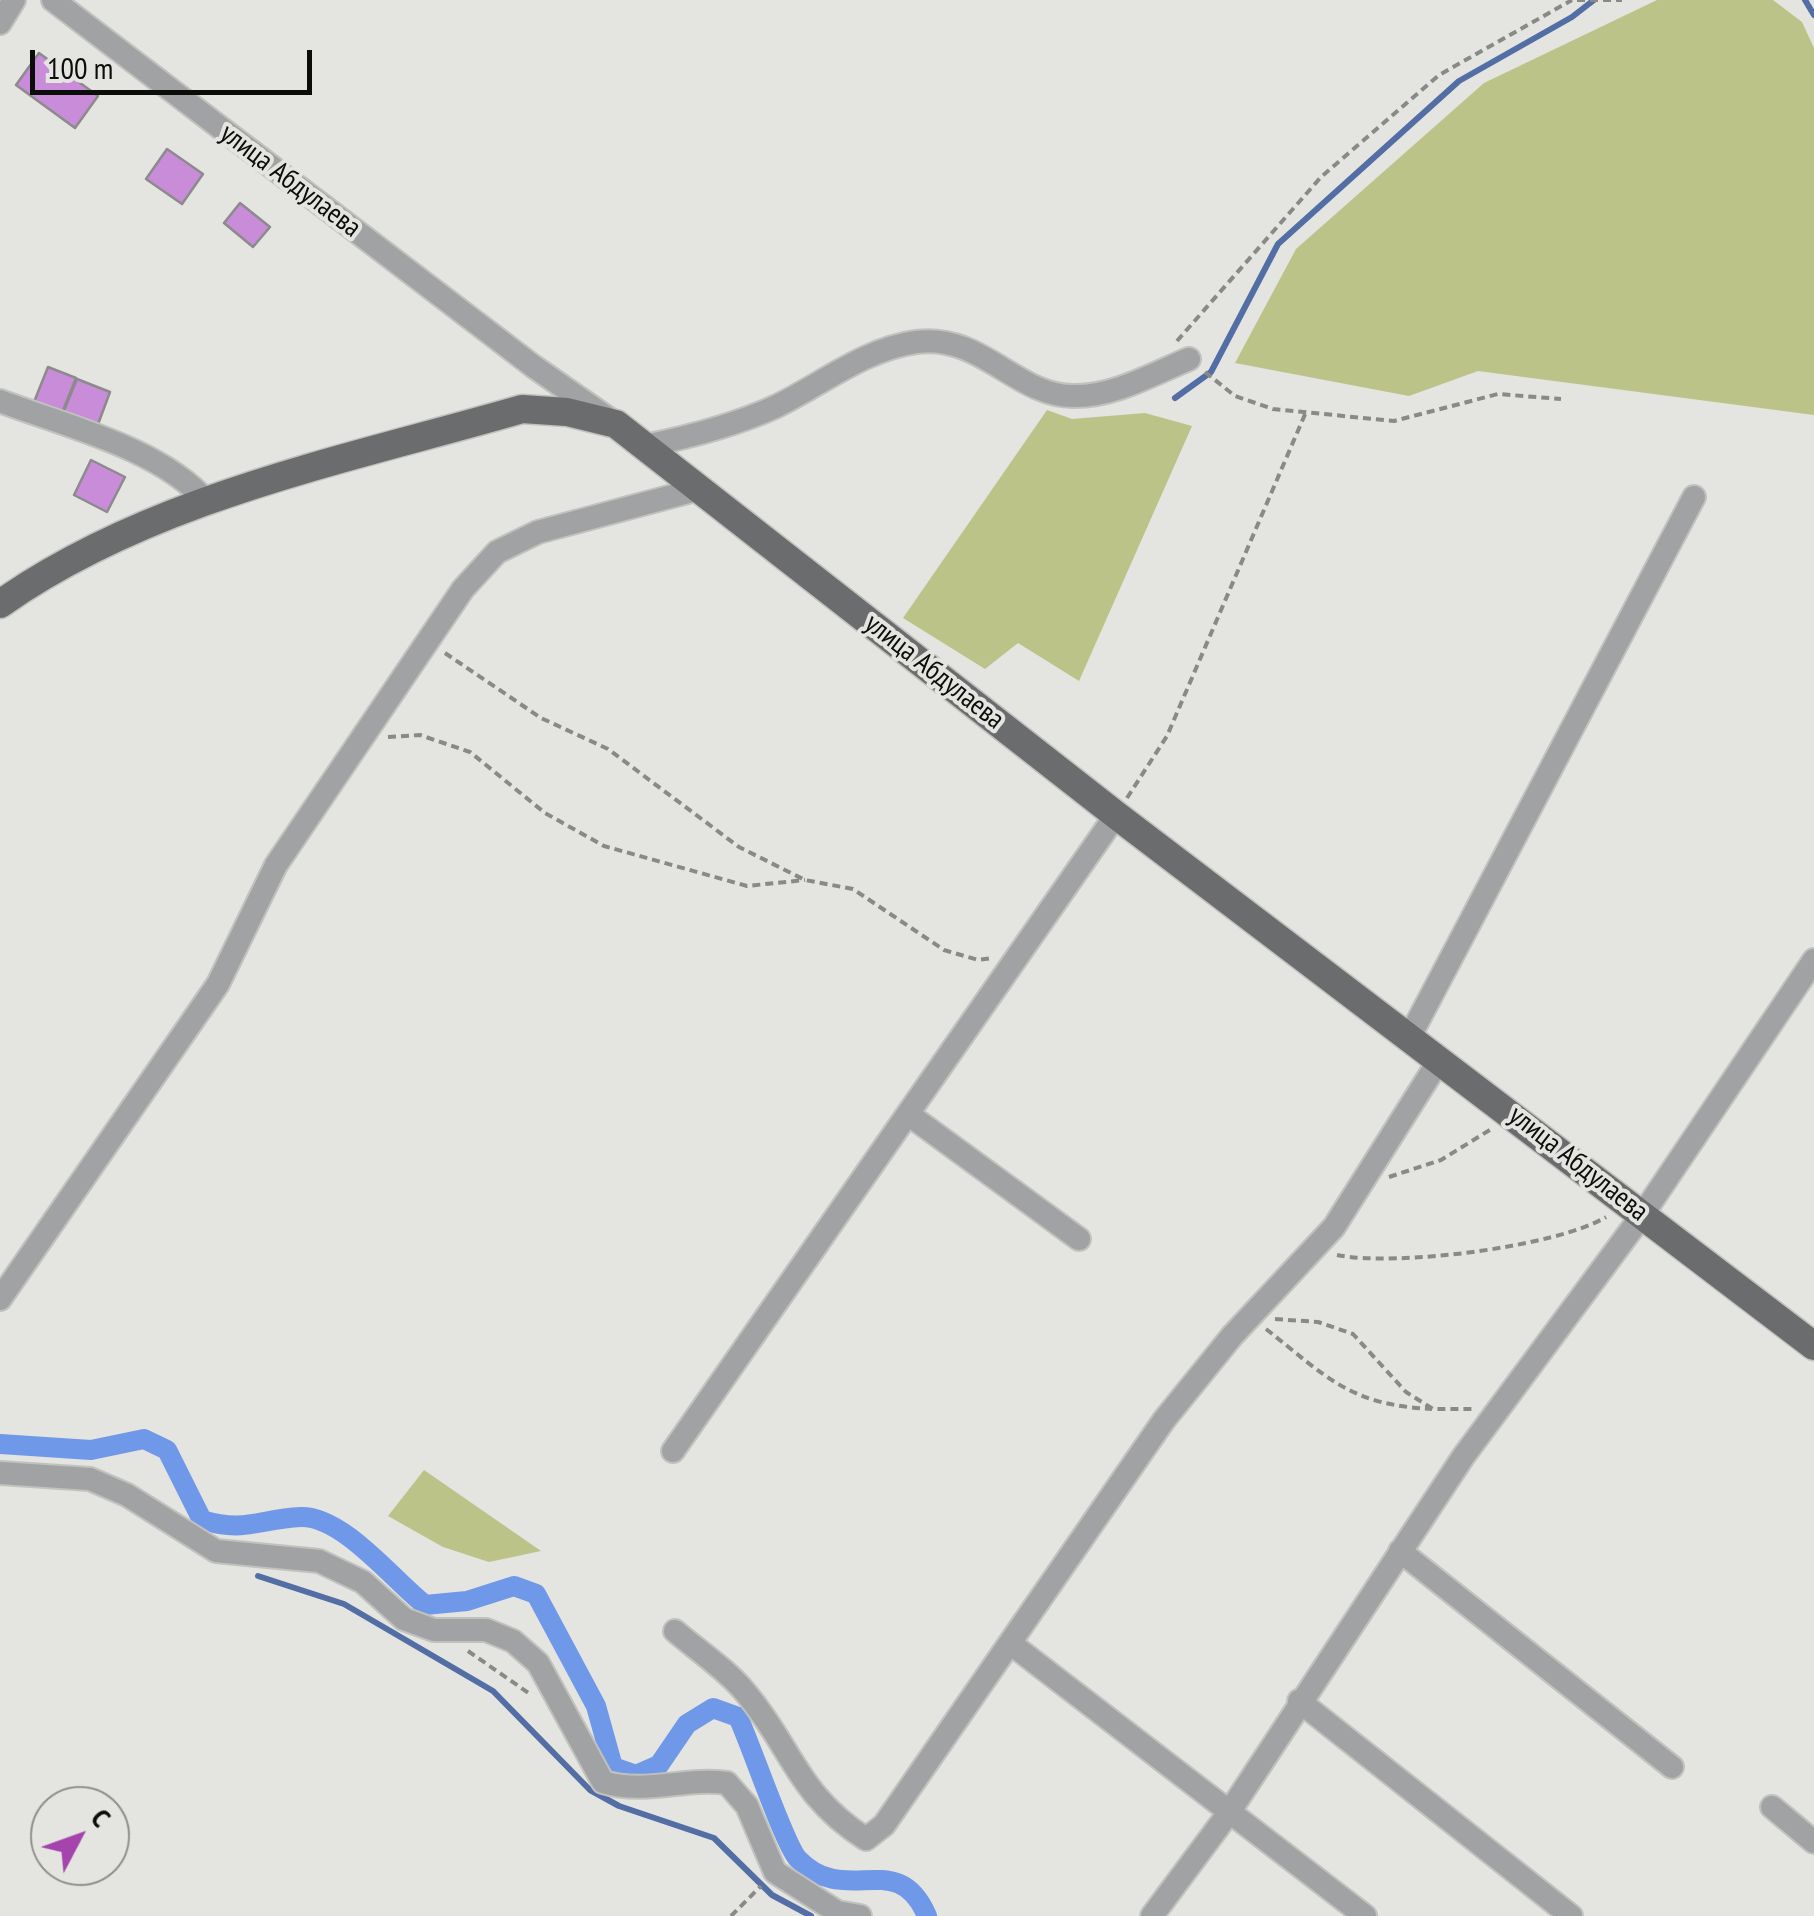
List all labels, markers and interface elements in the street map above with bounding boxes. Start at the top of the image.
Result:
scale bar [35,30,318,92]
text: 100 m [47,48,113,87]
street label: улица Абдулаева [213,117,367,245]
street label: улица Абдулаева [858,607,1010,737]
street label: улица Абдулаева [1502,1099,1654,1229]
north arrow [30,1786,130,1886]
text: С [83,1800,120,1834]

